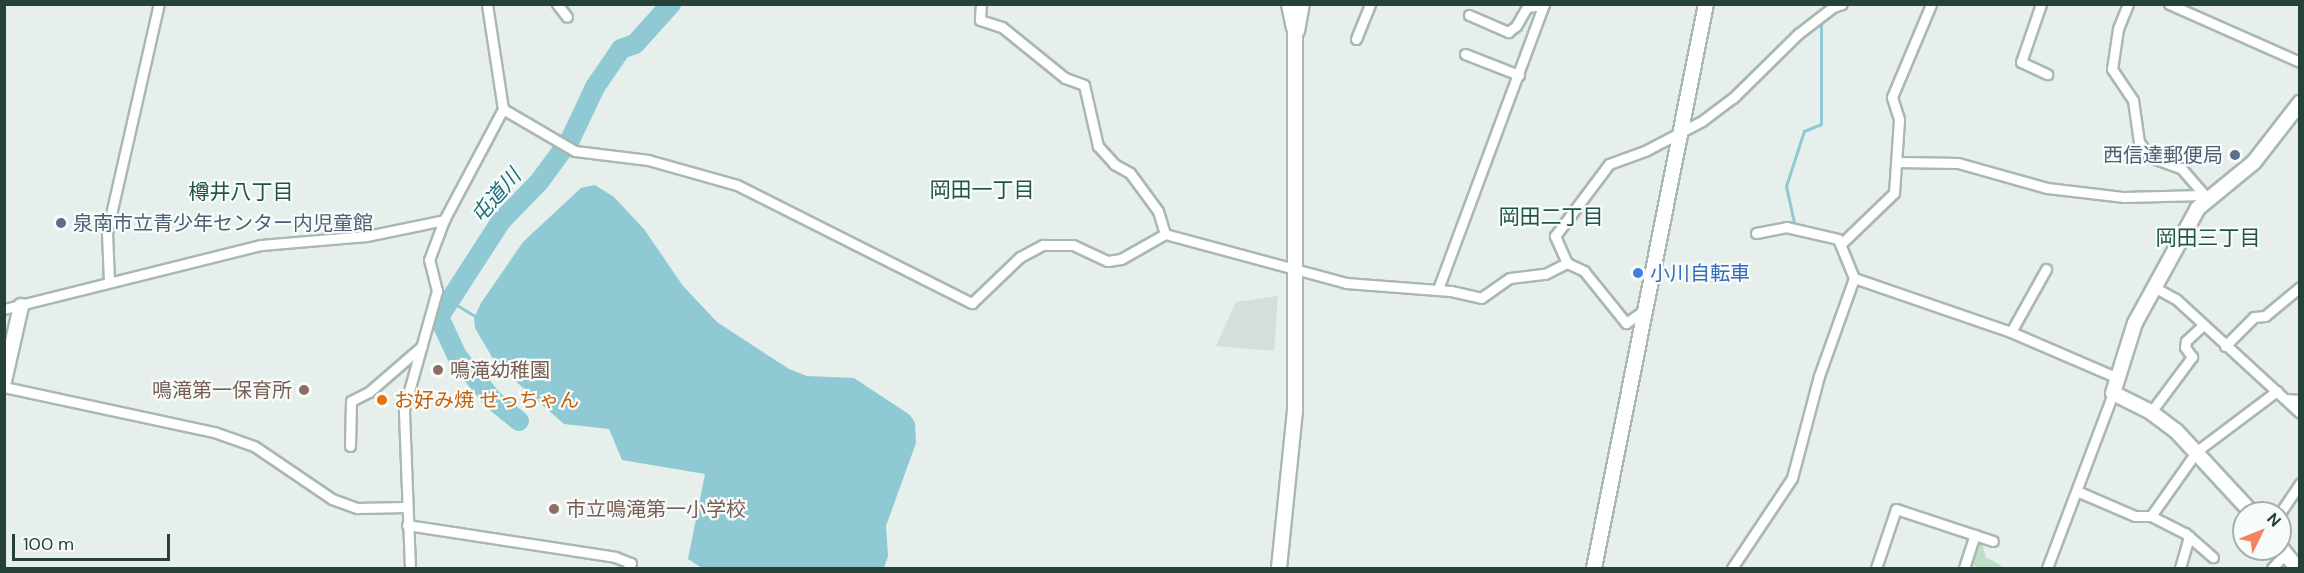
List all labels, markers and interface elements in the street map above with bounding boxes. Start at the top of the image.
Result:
place label: 西信達郵便局 [2103,143,2223,167]
marker: 西信達郵便局 [2228,148,2242,162]
water label: 屯道川 [466,164,526,228]
district label: 岡田一丁目 [930,177,1034,203]
district label: 樽井八丁目 [189,179,293,205]
district label: 岡田二丁目 [1499,204,1603,230]
place label: 泉南市立青少年センター内児童館 [73,211,373,235]
marker: 泉南市立青少年センター内児童館 [54,216,68,230]
district label: 岡田三丁目 [2156,225,2260,251]
place label: 小川自転車 [1650,261,1750,285]
marker: 小川自転車 [1631,266,1645,280]
place label: 鳴滝幼稚園 [450,358,550,382]
marker: 鳴滝幼稚園 [431,363,445,377]
place label: 鳴滝第一保育所 [152,378,292,402]
marker: 鳴滝第一保育所 [297,383,311,397]
place label: お好み焼 せっちゃん [394,388,579,412]
marker: お好み焼 せっちゃん [375,393,389,407]
place label: 市立鳴滝第一小学校 [566,497,746,521]
north arrow [2232,501,2292,561]
marker: 市立鳴滝第一小学校 [547,502,561,516]
text: N [2262,508,2286,531]
scale bar [15,522,172,560]
text: 100 m [23,532,74,556]

